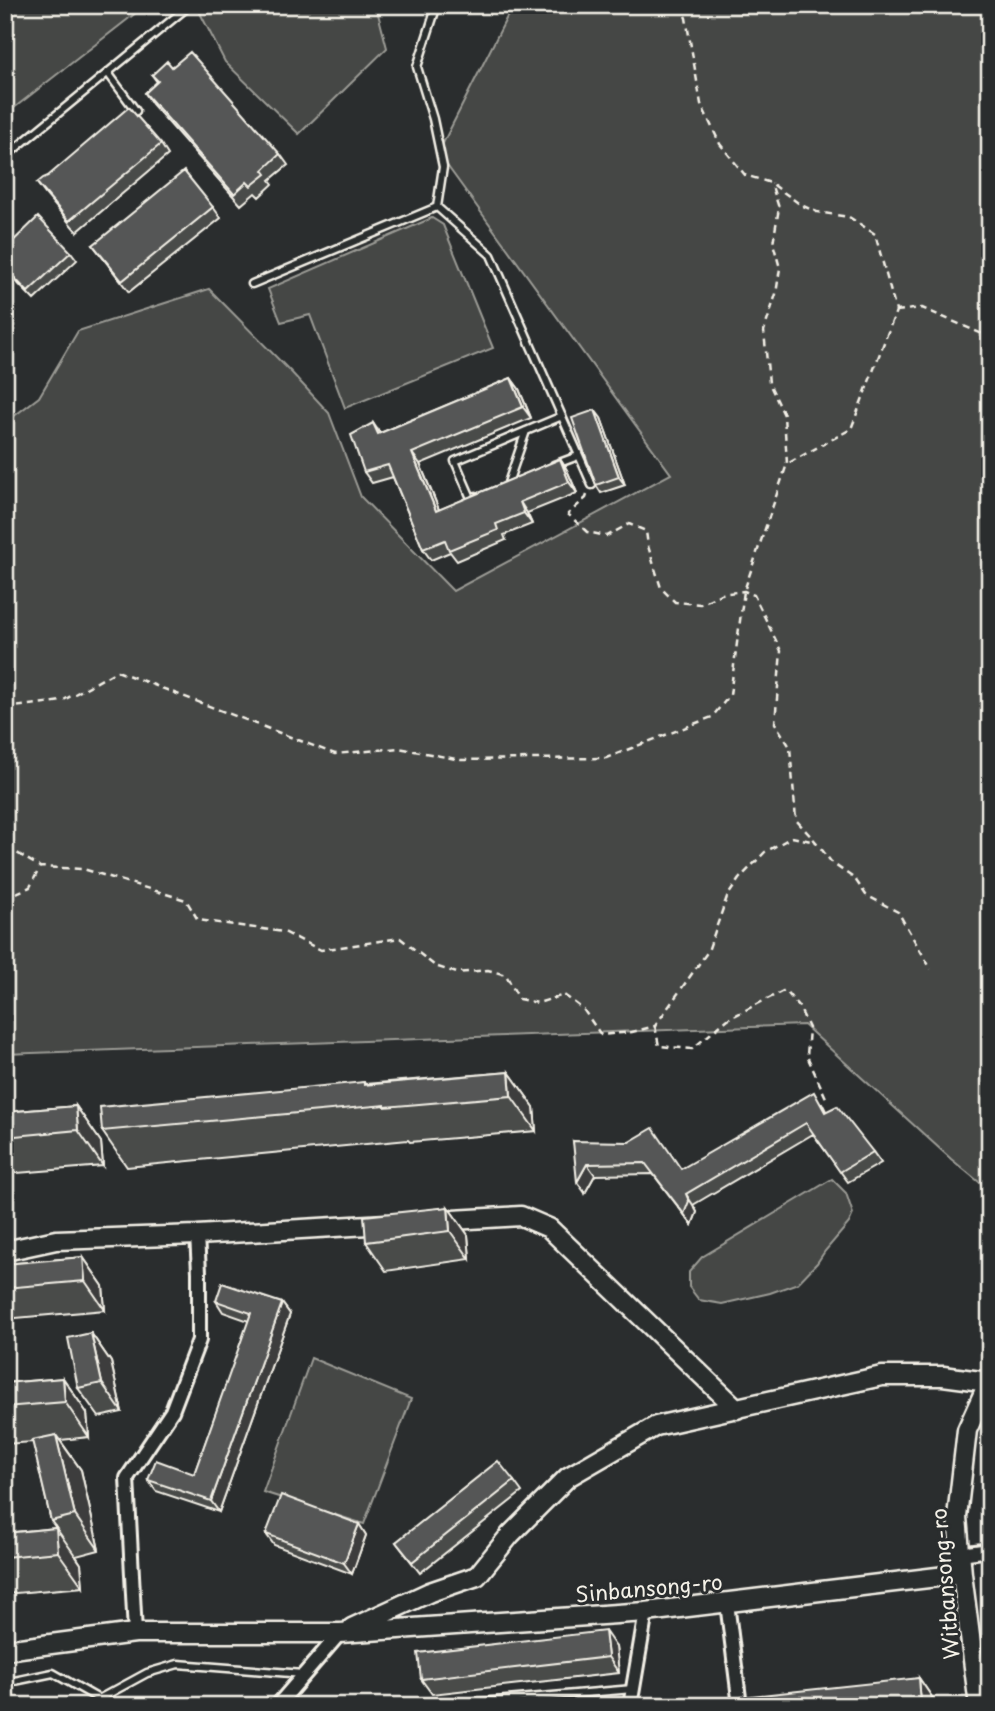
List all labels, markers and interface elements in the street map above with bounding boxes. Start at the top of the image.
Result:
street label: Witbansong-ro [921,1507,967,1661]
street label: Sinbansong-ro [574,1565,724,1609]

